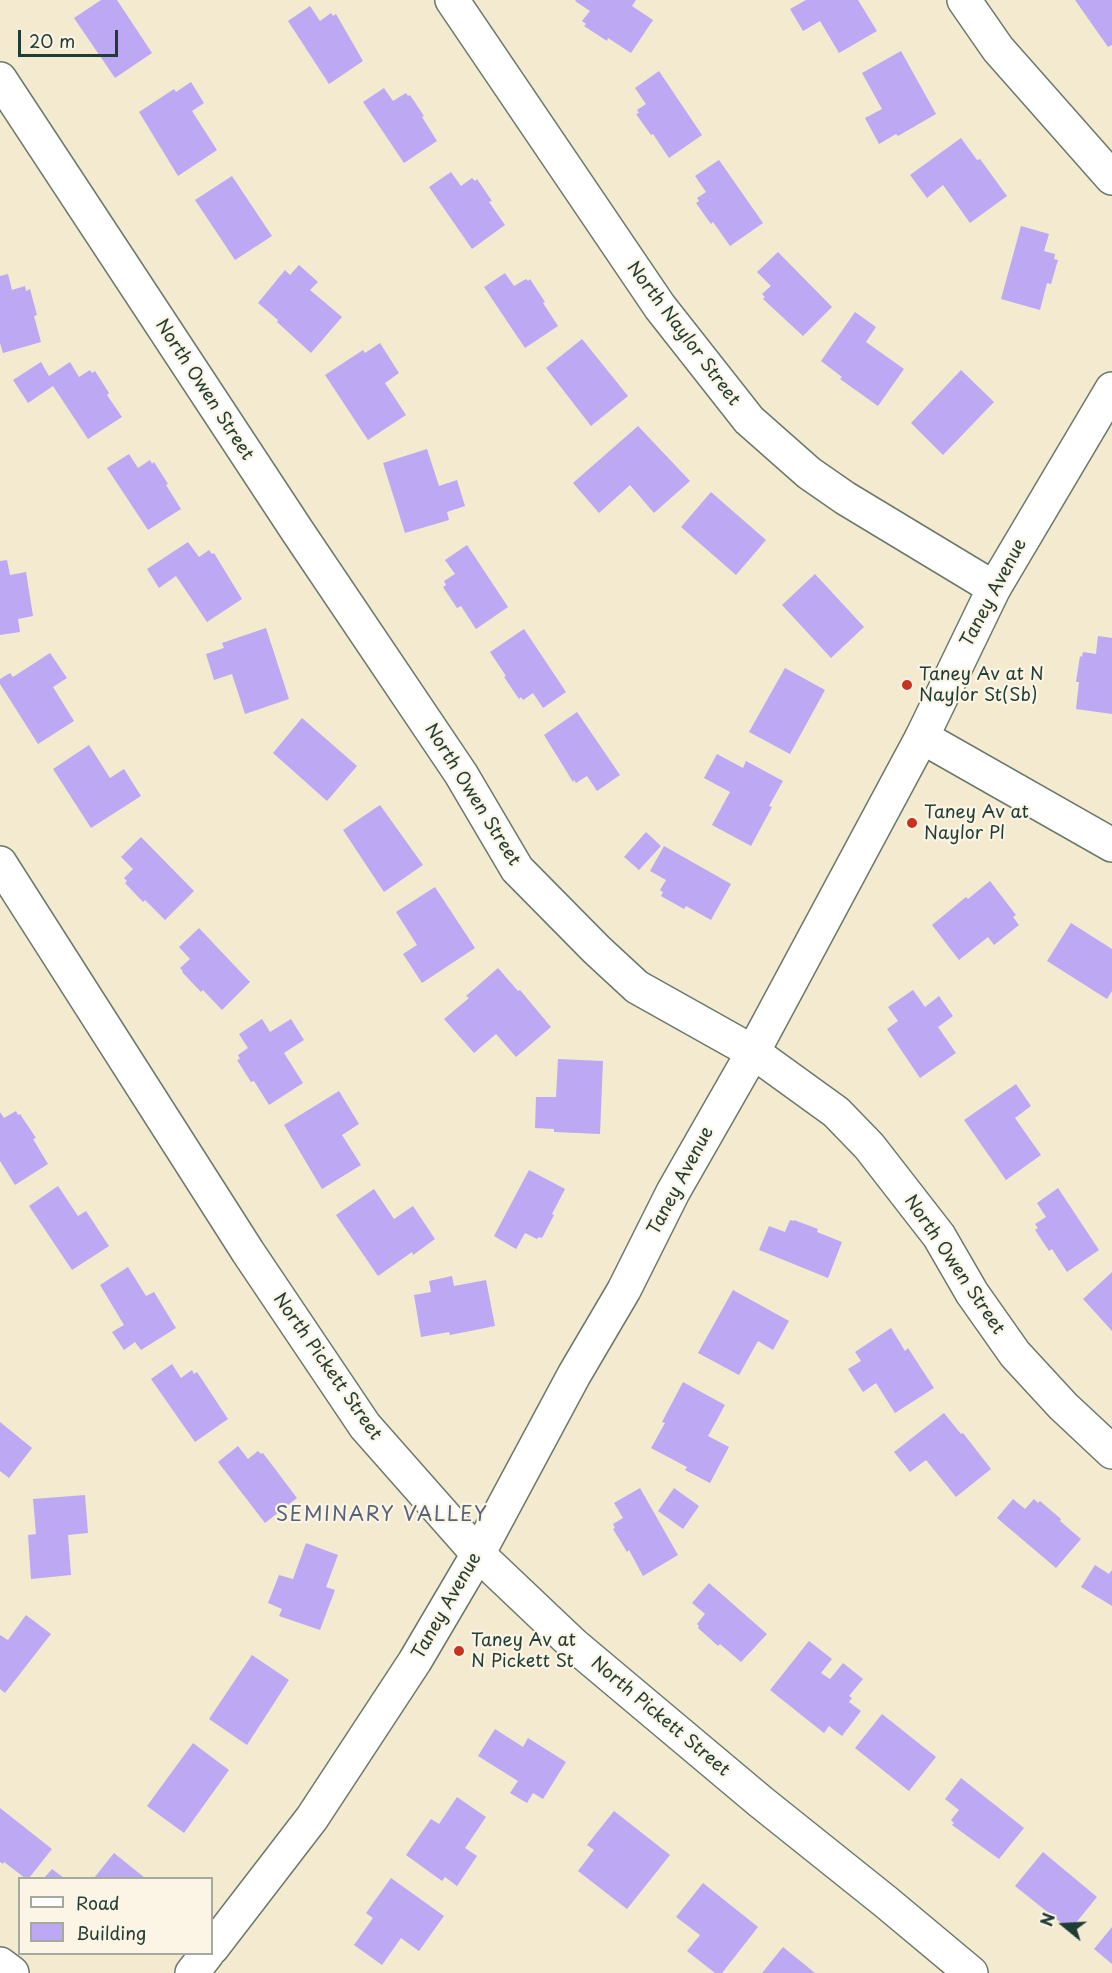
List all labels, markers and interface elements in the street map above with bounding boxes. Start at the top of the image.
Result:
scale bar [21,18,122,56]
text: 20 m [29,27,75,54]
street label: North Naylor Street [622,258,744,410]
street label: North Owen Street [150,315,258,465]
street label: Taney Avenue [956,535,1032,651]
place label: Taney Av at N Naylor St(Sb) [919,664,1044,706]
marker: Taney Av at N Naylor St(Sb) [900,678,914,692]
street label: North Owen Street [419,720,525,870]
place label: Taney Av at Naylor Pl [924,802,1029,844]
marker: Taney Av at Naylor Pl [905,816,919,830]
street label: Taney Avenue [643,1123,719,1239]
street label: North Owen Street [899,1191,1009,1339]
street label: North Pickett Street [268,1289,386,1445]
district label: SEMINARY VALLEY [276,1503,488,1527]
street label: Taney Avenue [408,1549,486,1663]
place label: Taney Av at N Pickett St [471,1630,576,1672]
marker: Taney Av at N Pickett St [452,1644,466,1658]
street label: North Pickett Street [586,1653,734,1781]
legend [18,1877,213,1955]
text: Road [76,1889,120,1916]
north arrow [1034,1895,1094,1955]
text: N [1034,1910,1060,1929]
text: Building [76,1919,146,1946]

